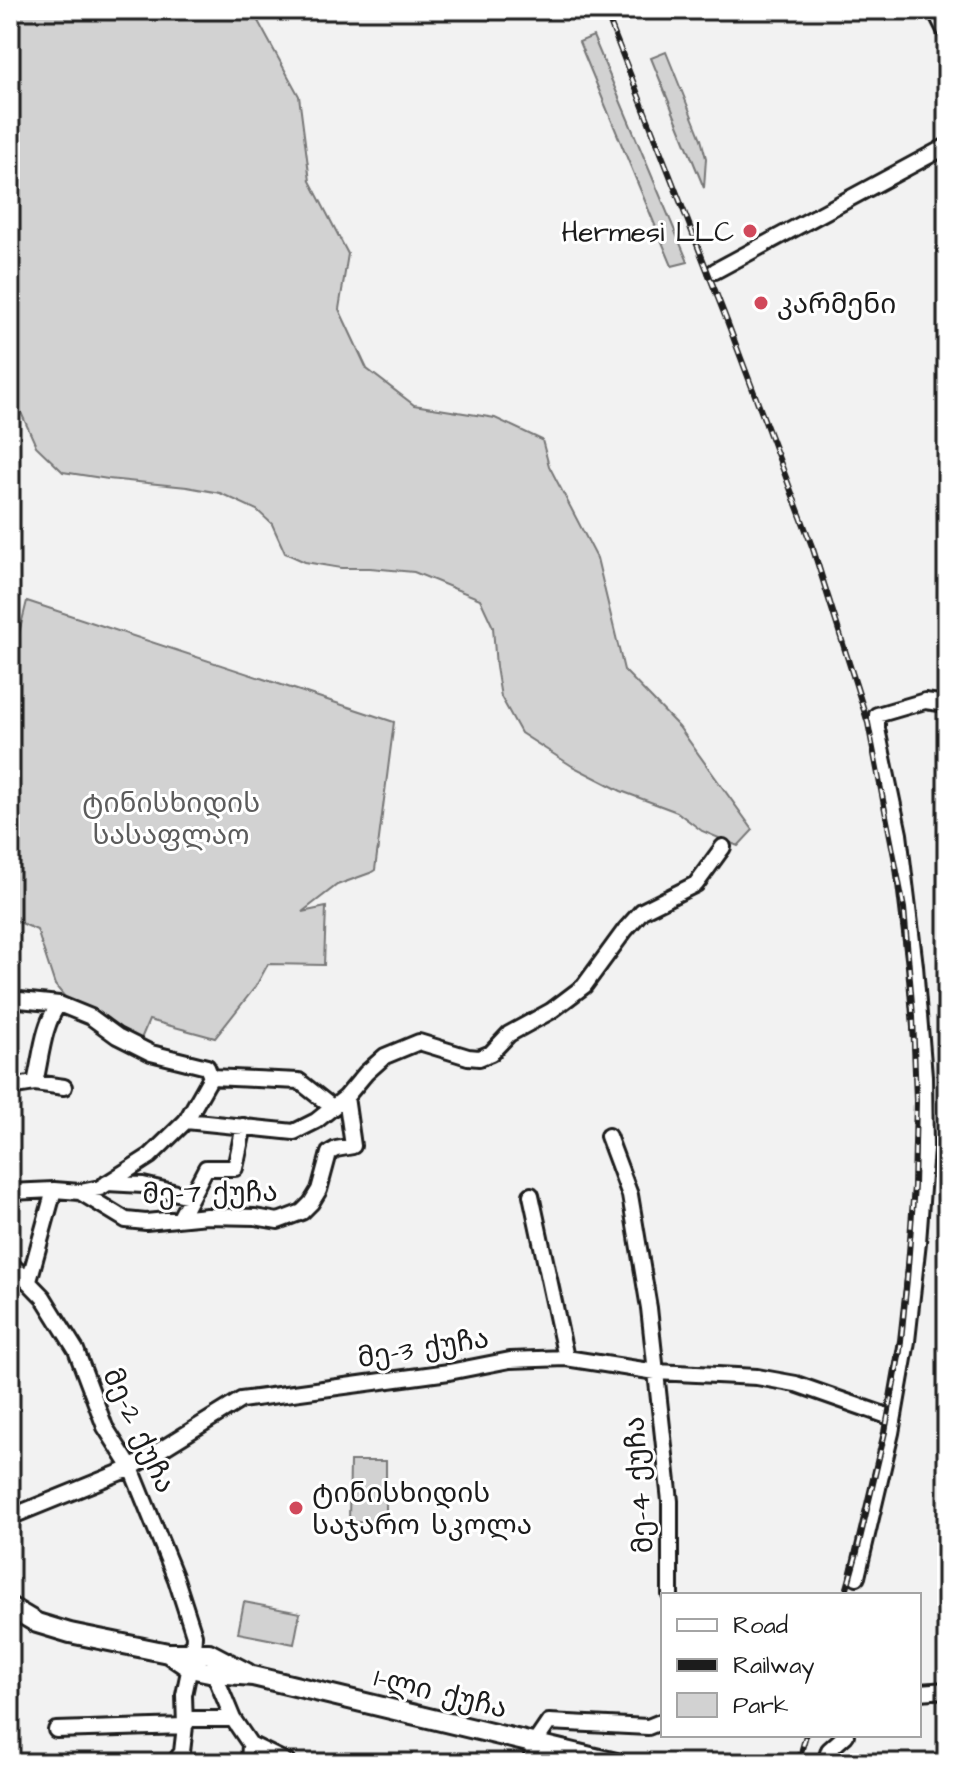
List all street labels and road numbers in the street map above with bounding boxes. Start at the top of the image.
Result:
street label: მე-7 ქუჩა [142,1173,278,1214]
street label: მე-3 ქუჩა [355,1319,492,1378]
street label: მე-2 ქუჩა [93,1362,185,1500]
street label: მე-4 ქუჩა [615,1415,664,1555]
street label: 1-ლი ქუჩა [370,1658,511,1729]

